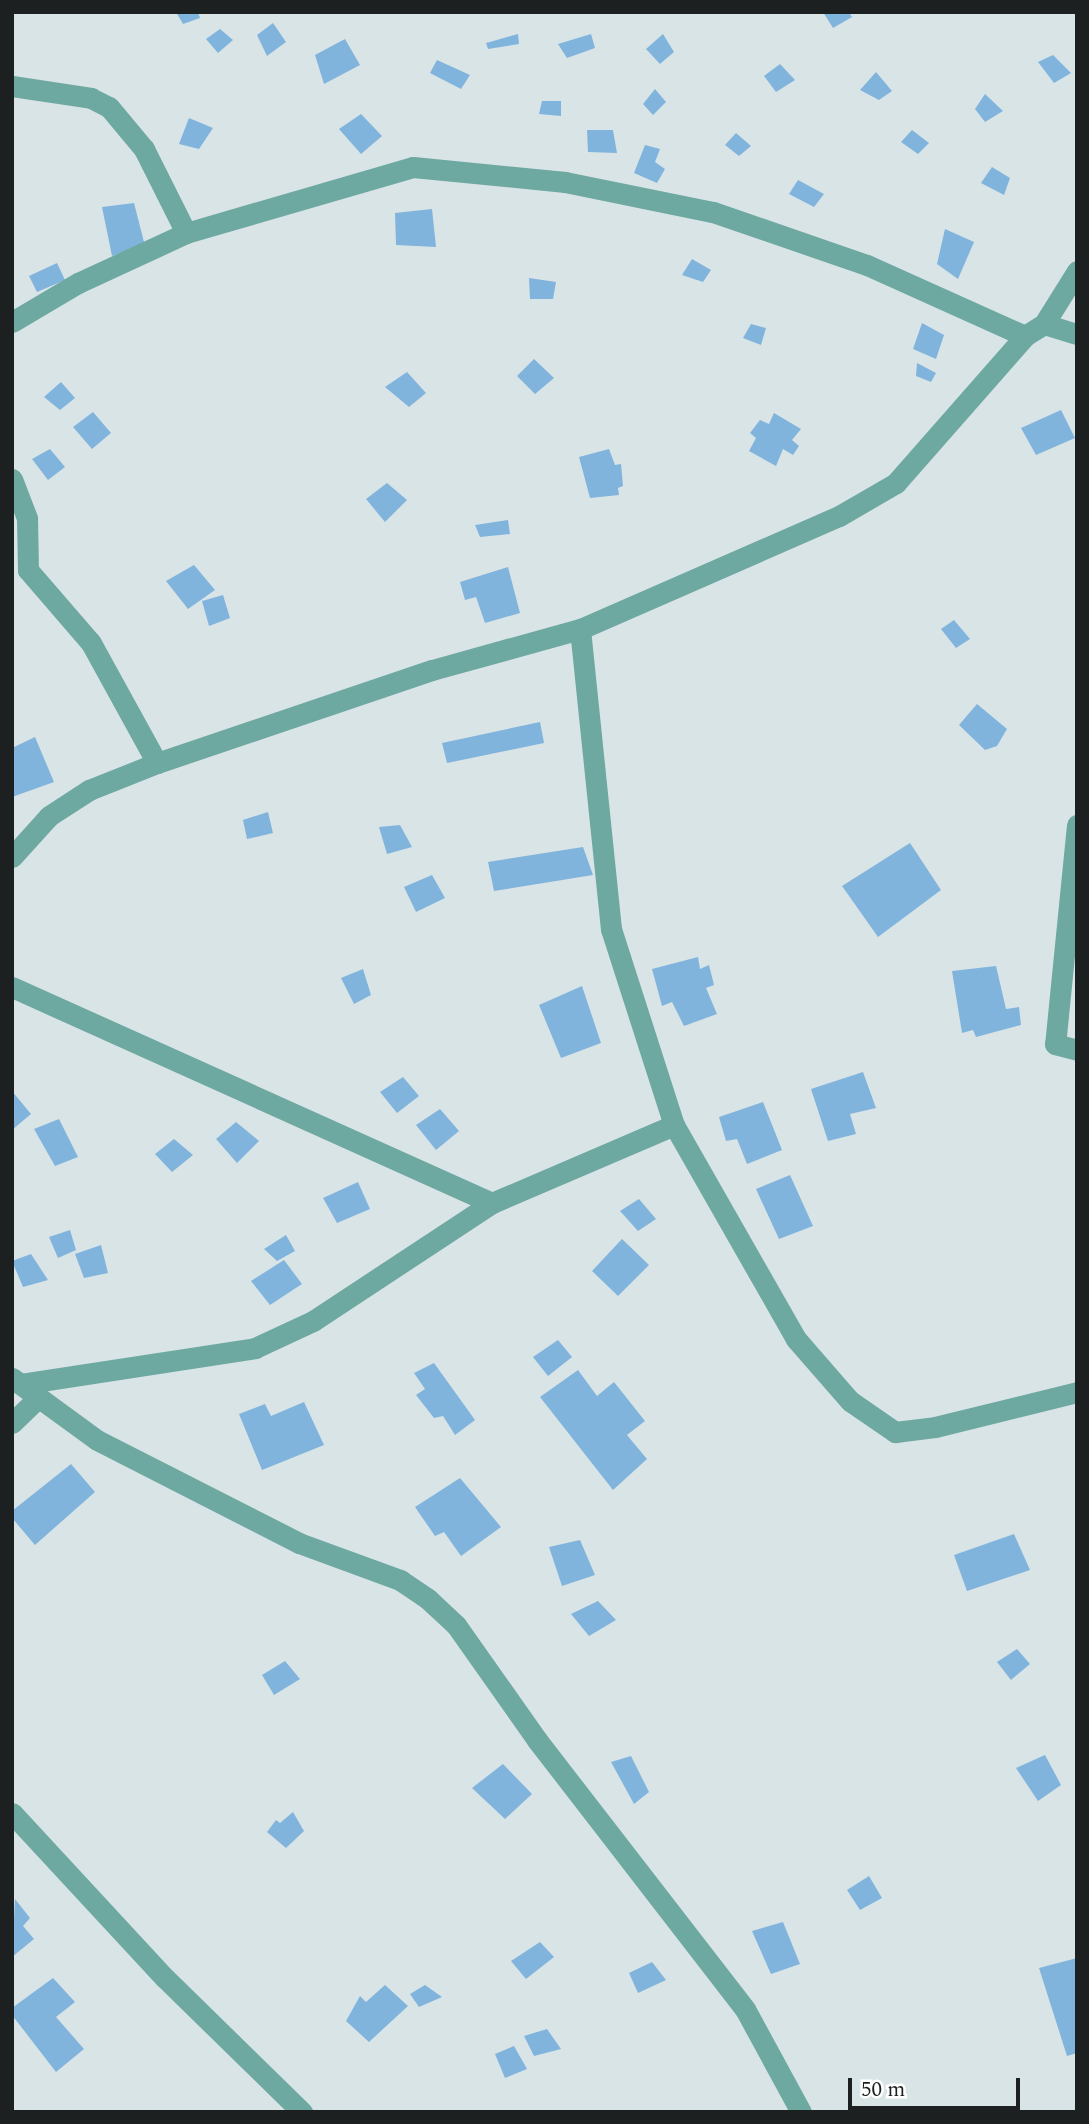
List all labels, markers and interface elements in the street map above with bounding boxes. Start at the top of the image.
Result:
scale bar [851,2064,1023,2108]
text: 50 m [861,2074,905,2106]

